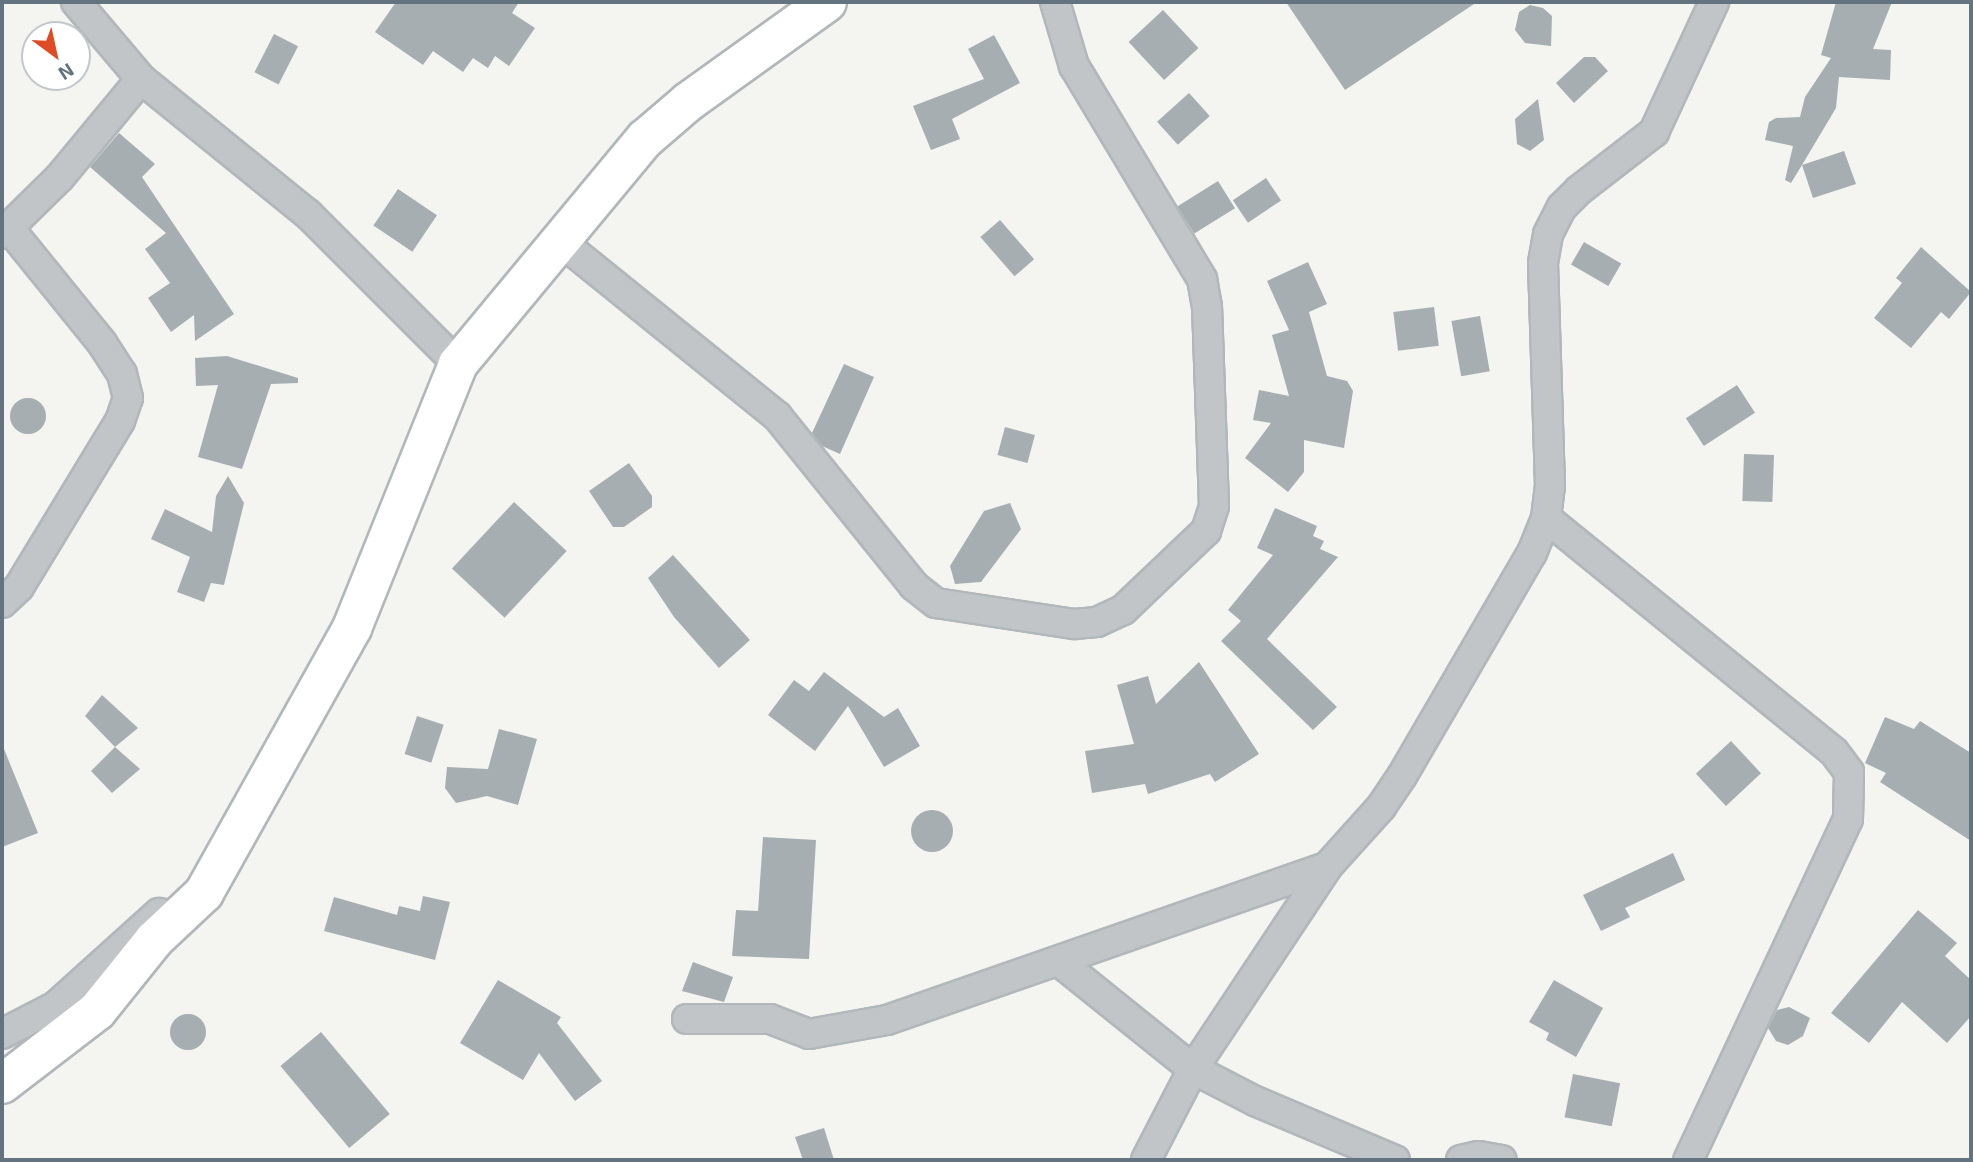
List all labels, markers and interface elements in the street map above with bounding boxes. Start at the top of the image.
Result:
north arrow [21,21,91,91]
text: N [55,59,79,86]

